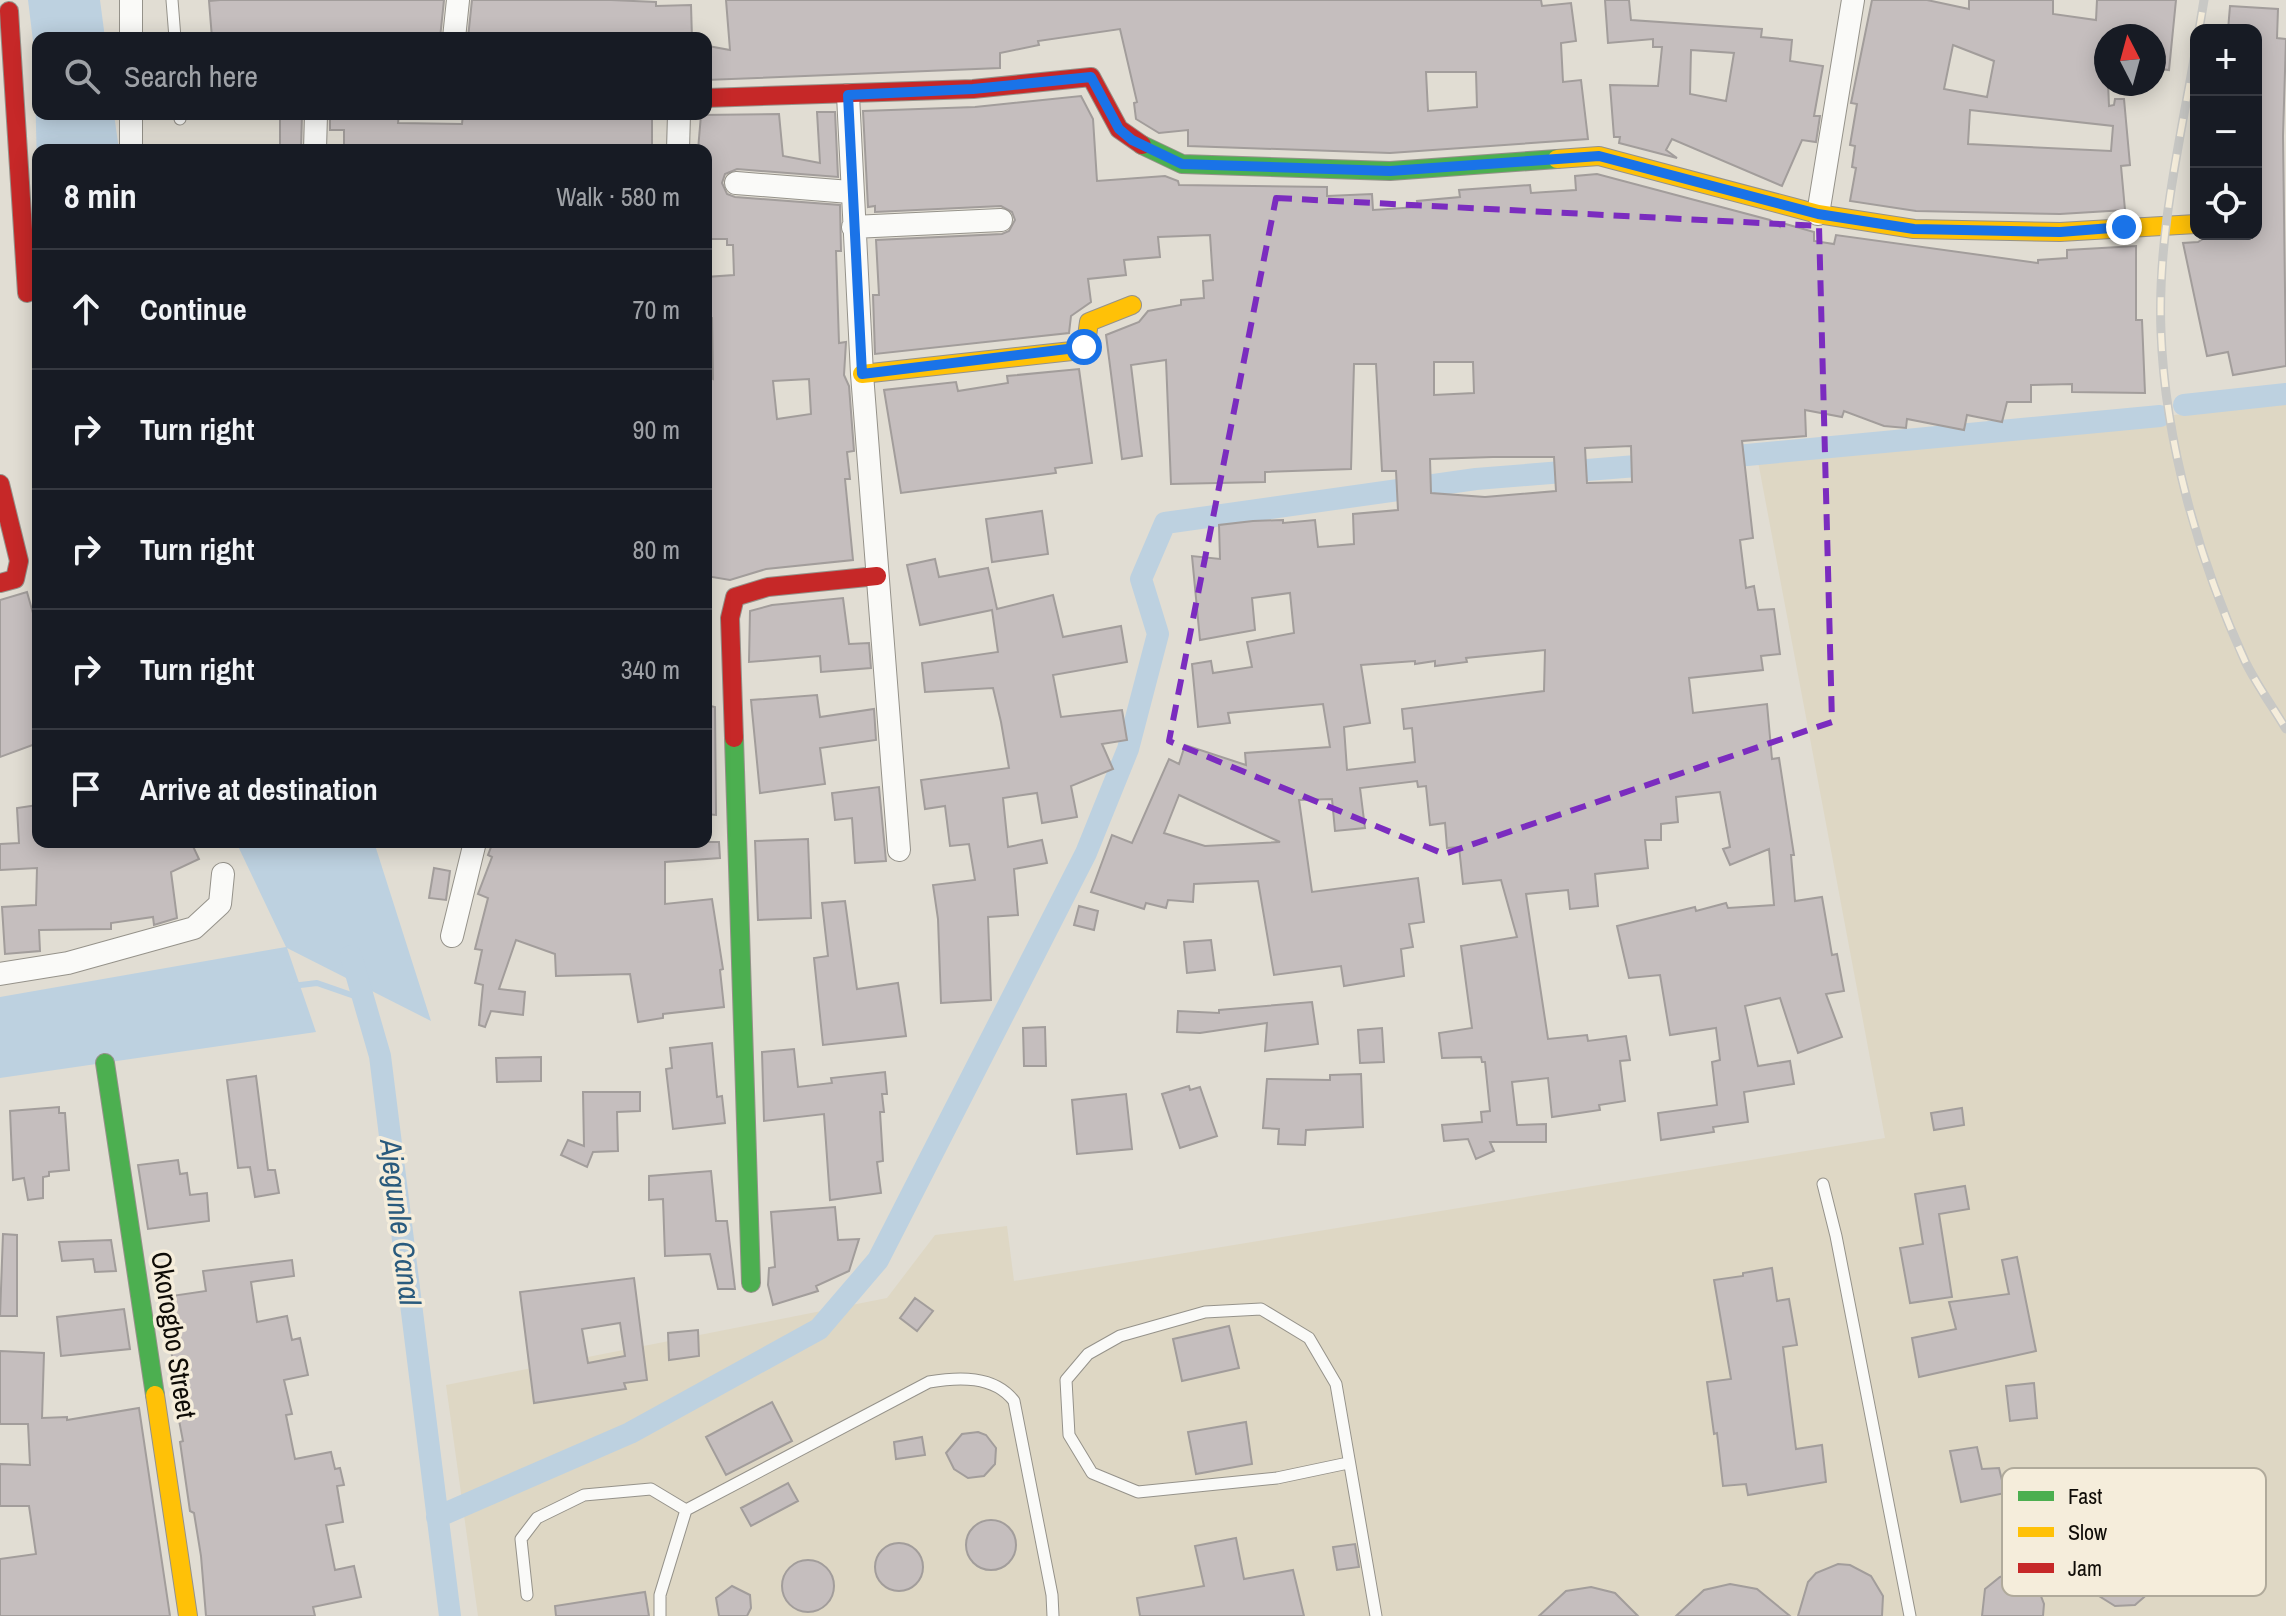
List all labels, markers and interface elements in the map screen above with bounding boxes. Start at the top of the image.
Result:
north arrow [2094,24,2166,96]
map controls [2190,24,2262,240]
button: + [2190,24,2262,96]
search box [32,32,712,120]
icon: search [60,54,104,98]
text: Search here [124,56,258,96]
button: − [2190,96,2262,168]
button: locate [2190,168,2262,240]
text: 8 min [64,173,137,219]
text: Walk · 580 m [556,179,680,214]
route end [2106,209,2142,245]
icon: ahead [64,287,108,331]
text: Continue [140,289,247,329]
text: 70 m [633,292,680,327]
route start [1066,329,1102,365]
icon: right [64,407,108,451]
text: Turn right [140,409,254,449]
text: 90 m [633,412,680,447]
icon: right [64,527,108,571]
text: Turn right [140,529,254,569]
text: 80 m [633,532,680,567]
icon: right [64,647,108,691]
text: Turn right [140,649,254,689]
text: 340 m [621,652,680,687]
icon: arrive [64,767,108,811]
text: Arrive at destination [140,769,378,809]
water label: Ajegunle Canal [371,1135,431,1308]
street label: Okorogbo Street [142,1249,206,1421]
legend [2002,1468,2266,1596]
text: Fast [2068,1481,2102,1511]
text: Slow [2068,1517,2107,1547]
text: Jam [2068,1553,2102,1583]

